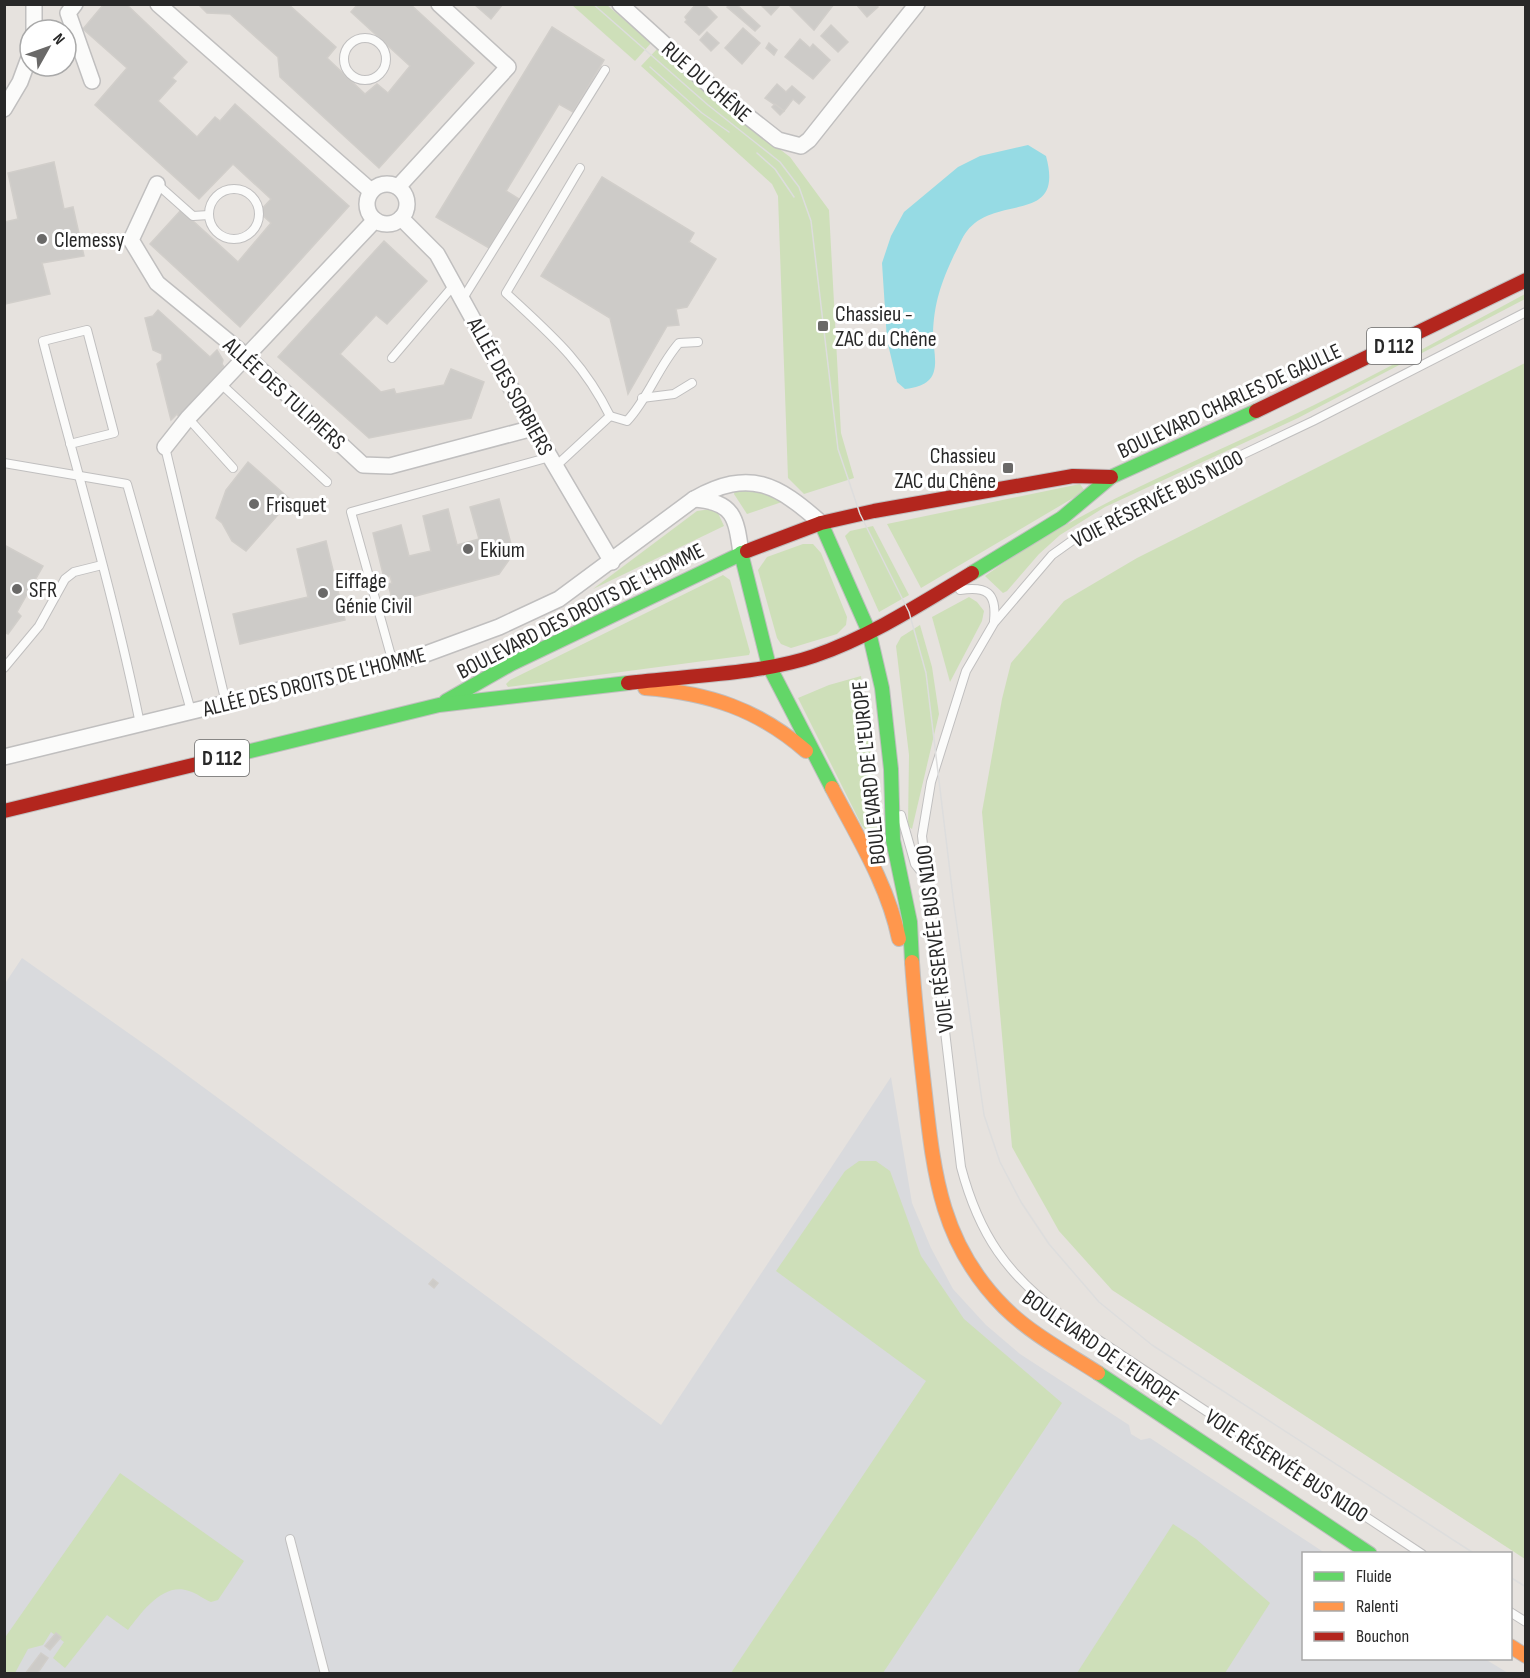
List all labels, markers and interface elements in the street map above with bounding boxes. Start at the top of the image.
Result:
north arrow [18,18,78,78]
text: N [48,30,68,49]
street label: RUE DU CHÊNE [656,36,756,128]
place label: Clemessy [54,227,125,254]
marker: Clemessy [35,232,49,246]
place label: Chassieu - ZAC du Chêne [835,301,937,353]
street label: ALLÉE DES SORBIERS [460,312,559,460]
marker: Chassieu - ZAC du Chêne [816,319,830,333]
road number: D 112 [1367,328,1421,364]
street label: ALLÉE DES TULIPIERS [217,332,351,456]
street label: BOULEVARD CHARLES DE GAULLE [1114,338,1346,465]
place label: Chassieu ZAC du Chêne [894,443,996,495]
street label: VOIE RÉSERVÉE BUS N100 [1067,444,1248,554]
marker: Chassieu ZAC du Chêne [1001,461,1015,475]
place label: Frisquet [266,492,327,519]
marker: Frisquet [247,497,261,511]
street label: BOULEVARD DES DROITS DE L'HOMME [453,537,709,685]
place label: Ekium [480,537,525,564]
marker: Ekium [461,542,475,556]
place label: Eiffage Génie Civil [335,568,412,620]
place label: SFR [29,577,57,604]
marker: SFR [10,582,24,596]
marker: Eiffage Génie Civil [316,586,330,600]
street label: ALLÉE DES DROITS DE L'HOMME [199,642,429,723]
street label: BOULEVARD DE L'EUROPE [846,680,893,866]
road number: D 112 [195,740,249,776]
street label: VOIE RÉSERVÉE BUS N100 [911,843,960,1034]
street label: BOULEVARD DE L'EUROPE [1017,1284,1184,1412]
street label: VOIE RÉSERVÉE BUS N100 [1200,1403,1373,1529]
legend [1302,1552,1512,1660]
text: Fluide [1356,1566,1392,1587]
text: Ralenti [1356,1596,1398,1617]
text: Bouchon [1356,1626,1409,1647]

